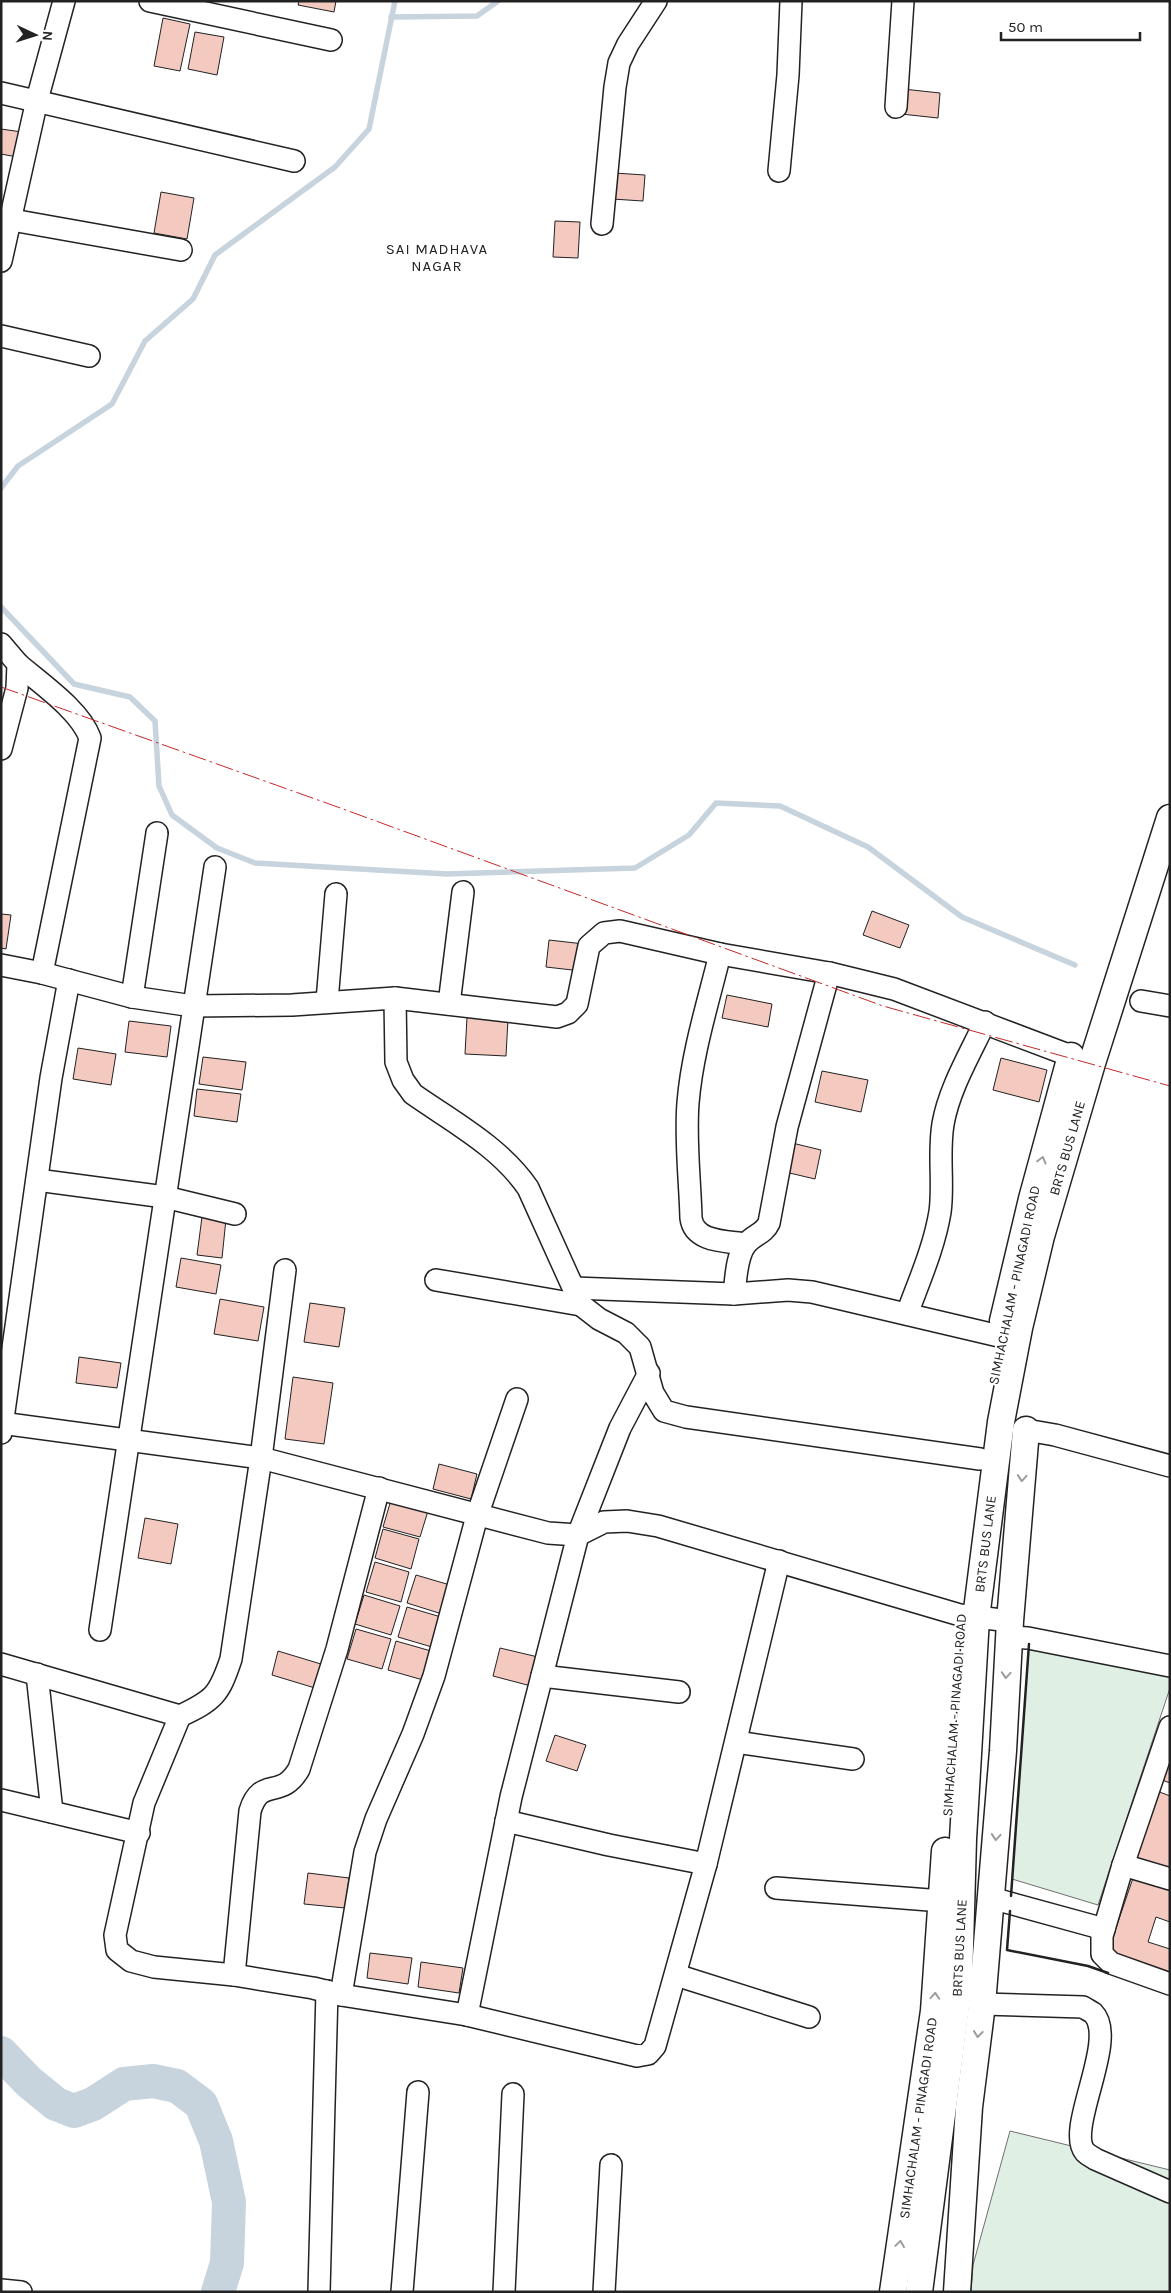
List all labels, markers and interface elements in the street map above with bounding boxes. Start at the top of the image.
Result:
north arrow [10,10,60,60]
scale bar [1001,10,1140,42]
text: 50 m [1008,18,1043,36]
text: N [39,30,56,41]
district label: SAI MADHAVA NAGAR [386,240,488,275]
street label: BRTS BUS LANE [1046,1099,1089,1197]
one-way arrow [1037,1156,1047,1164]
street label: SIMHACHALAM - PINAGADI ROAD [985,1184,1044,1386]
one-way arrow [1017,1475,1028,1483]
street label: BRTS BUS LANE [971,1495,1000,1594]
street label: SIMHACHALAM - PINAGADI ROAD [939,1613,970,1817]
one-way arrow [1001,1671,1012,1679]
one-way arrow [990,1834,1001,1842]
street label: BRTS BUS LANE [948,1899,971,1997]
one-way arrow [930,1992,941,2000]
street label: SIMHACHALAM - PINAGADI ROAD [896,2016,941,2220]
one-way arrow [973,2030,984,2038]
one-way arrow [894,2239,905,2247]

